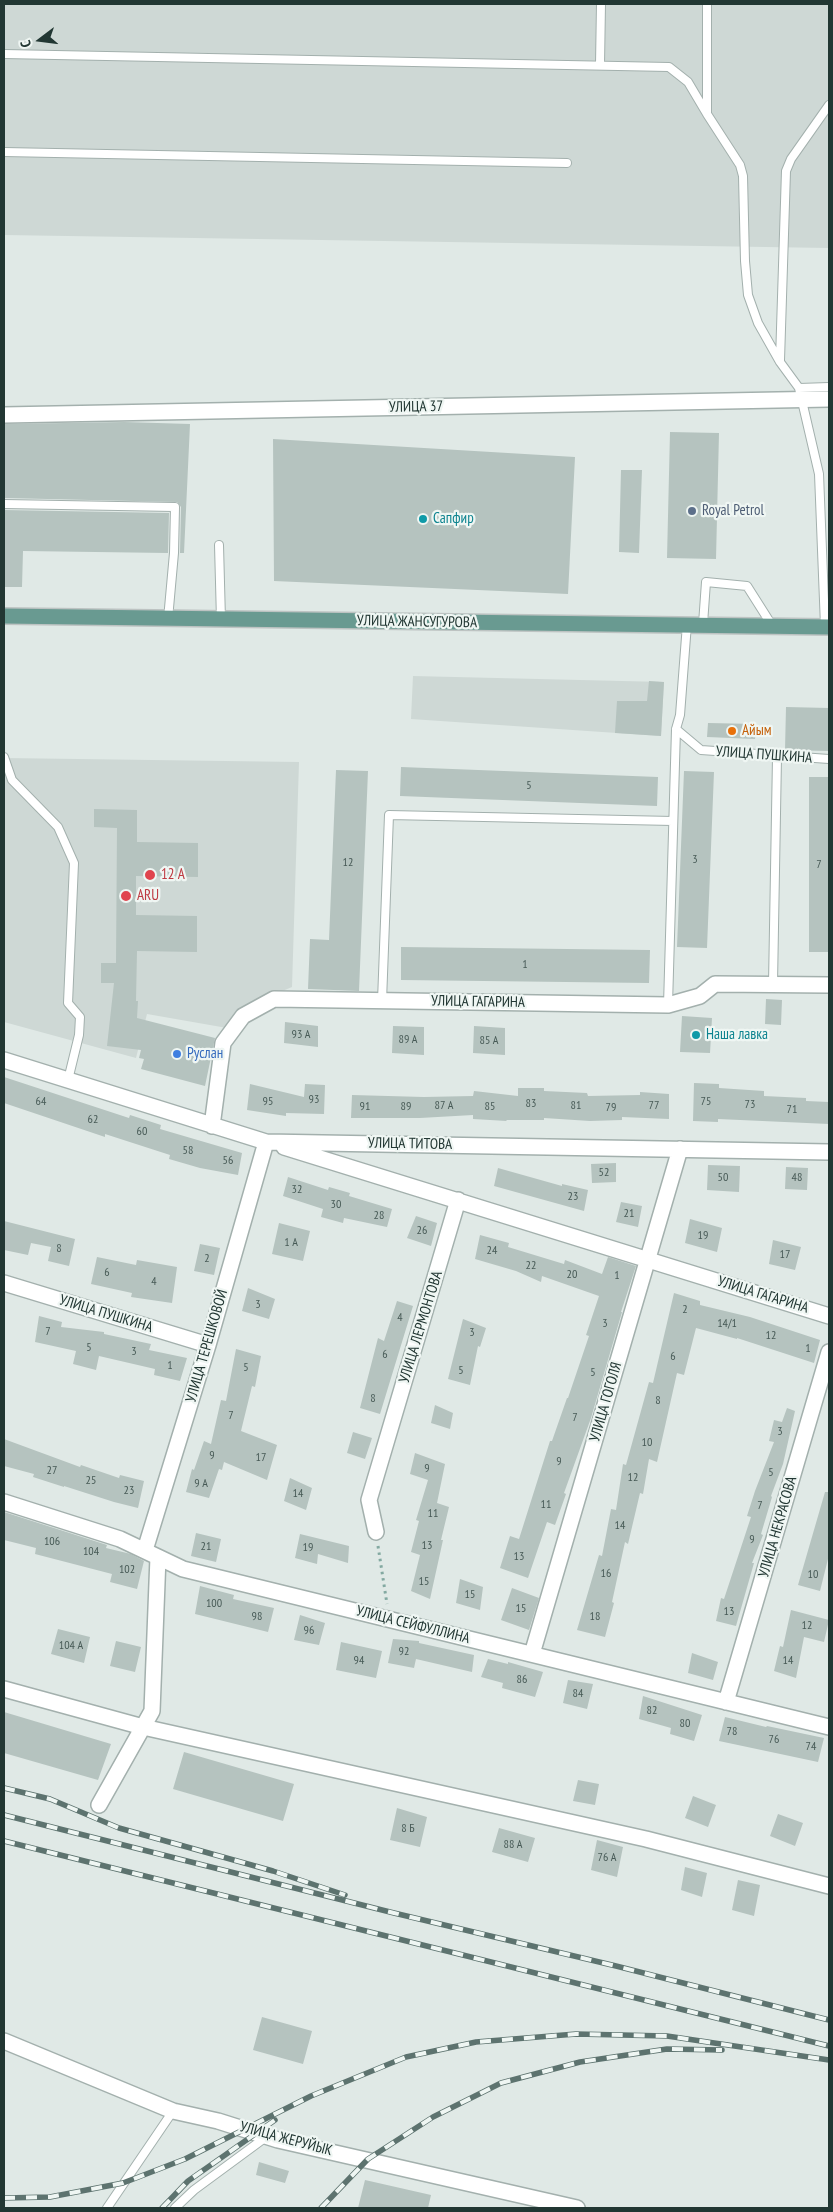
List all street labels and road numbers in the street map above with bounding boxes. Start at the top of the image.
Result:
street label: УЛИЦА 37 [389,398,443,416]
street label: УЛИЦА ЖАНСУГУРОВА [357,612,477,632]
street label: УЛИЦА ПУШКИНА [715,743,813,767]
street label: УЛИЦА ГАГАРИНА [431,992,525,1012]
street label: УЛИЦА ТИТОВА [368,1134,452,1154]
street label: УЛИЦА ЛЕРМОНТОВА [395,1269,447,1385]
street label: УЛИЦА ГАГАРИНА [715,1273,811,1317]
street label: УЛИЦА ТЕРЕШКОВОЙ [182,1288,232,1404]
street label: УЛИЦА ПУШКИНА [57,1291,155,1337]
street label: УЛИЦА ГОГОЛЯ [586,1360,626,1444]
street label: УЛИЦА НЕКРАСОВА [755,1474,801,1580]
street label: УЛИЦА СЕЙФУЛЛИНА [354,1602,472,1648]
street label: УЛИЦА ЖЕРУЙЫК [238,2118,334,2160]

